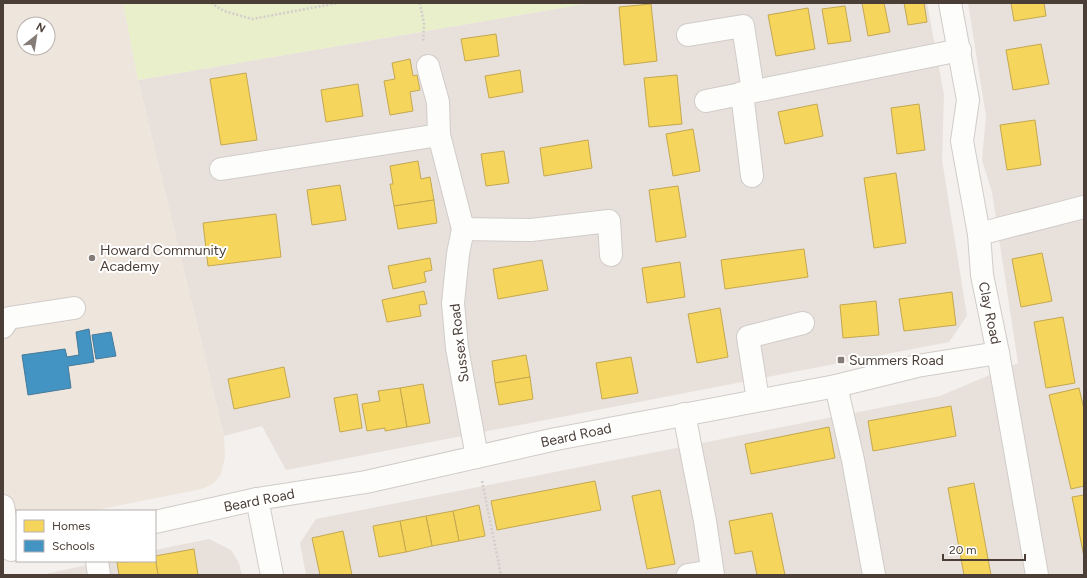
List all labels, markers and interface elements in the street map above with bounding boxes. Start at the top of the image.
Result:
north arrow [16,16,56,56]
text: N [34,20,48,36]
place label: Howard Community Academy [100,242,227,275]
marker: Howard Community Academy [87,253,97,263]
street label: Clay Road [975,280,1004,346]
street label: Sussex Road [446,303,473,383]
place label: Summers Road [849,352,944,369]
marker: Summers Road [836,355,846,365]
street label: Beard Road [539,420,613,451]
street label: Beard Road [222,485,296,516]
legend [16,510,156,562]
text: Homes [52,519,91,533]
scale bar [943,536,1025,562]
text: Schools [52,539,95,553]
text: 20 m [949,543,977,557]

